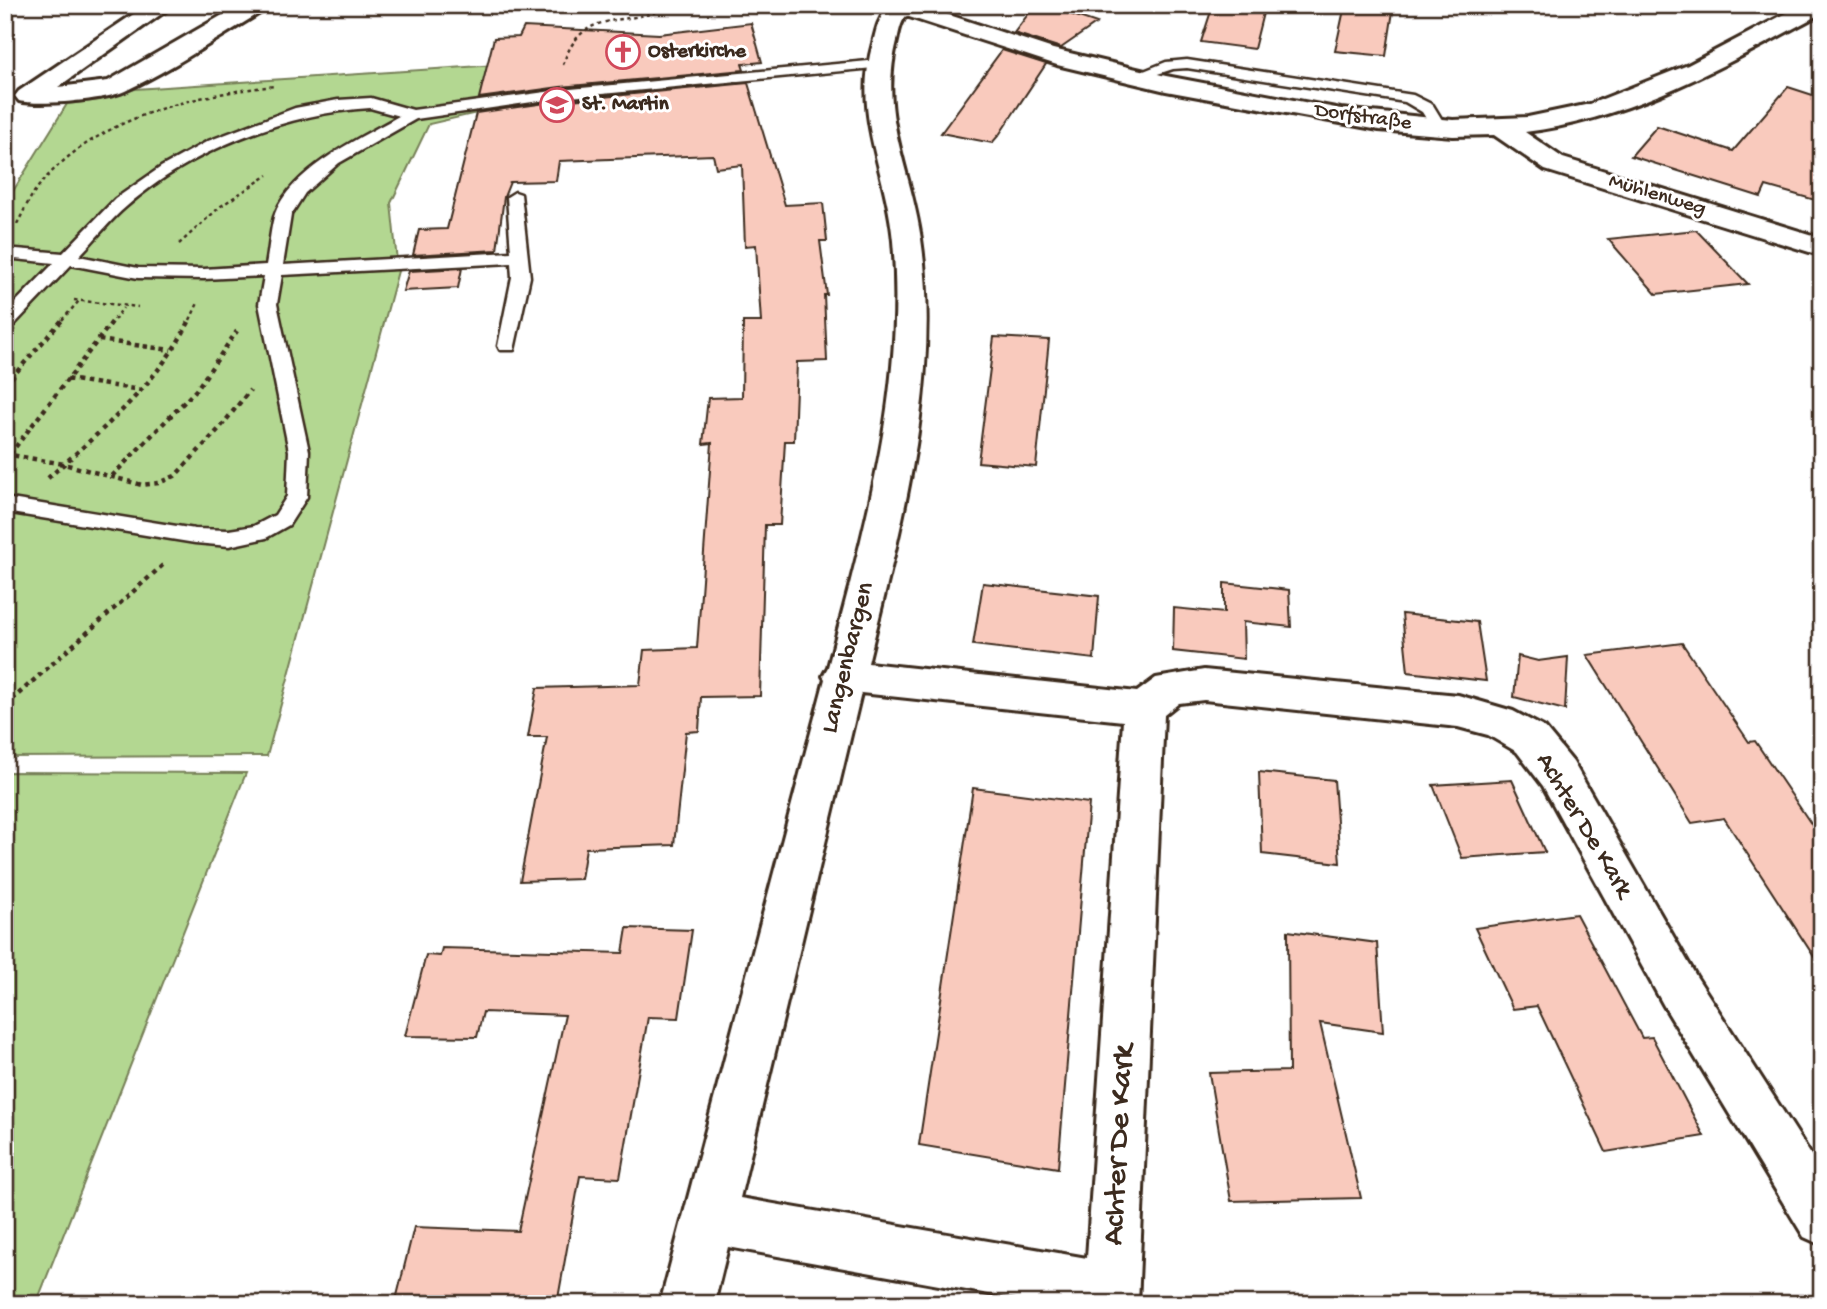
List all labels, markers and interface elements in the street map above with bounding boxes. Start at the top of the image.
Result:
church icon: Osterkirche [604,33,642,71]
place label: Osterkirche [648,40,747,65]
school or university icon: St. Martin [538,86,576,124]
place label: St. Martin [582,93,670,118]
street label: Dorfstraße [1311,99,1414,137]
street label: Mühlenweg [1605,169,1709,223]
street label: Langenbargen [815,579,883,737]
street label: Achter De Kark [1528,748,1640,906]
street label: Achter De Kark [1096,1041,1144,1247]

